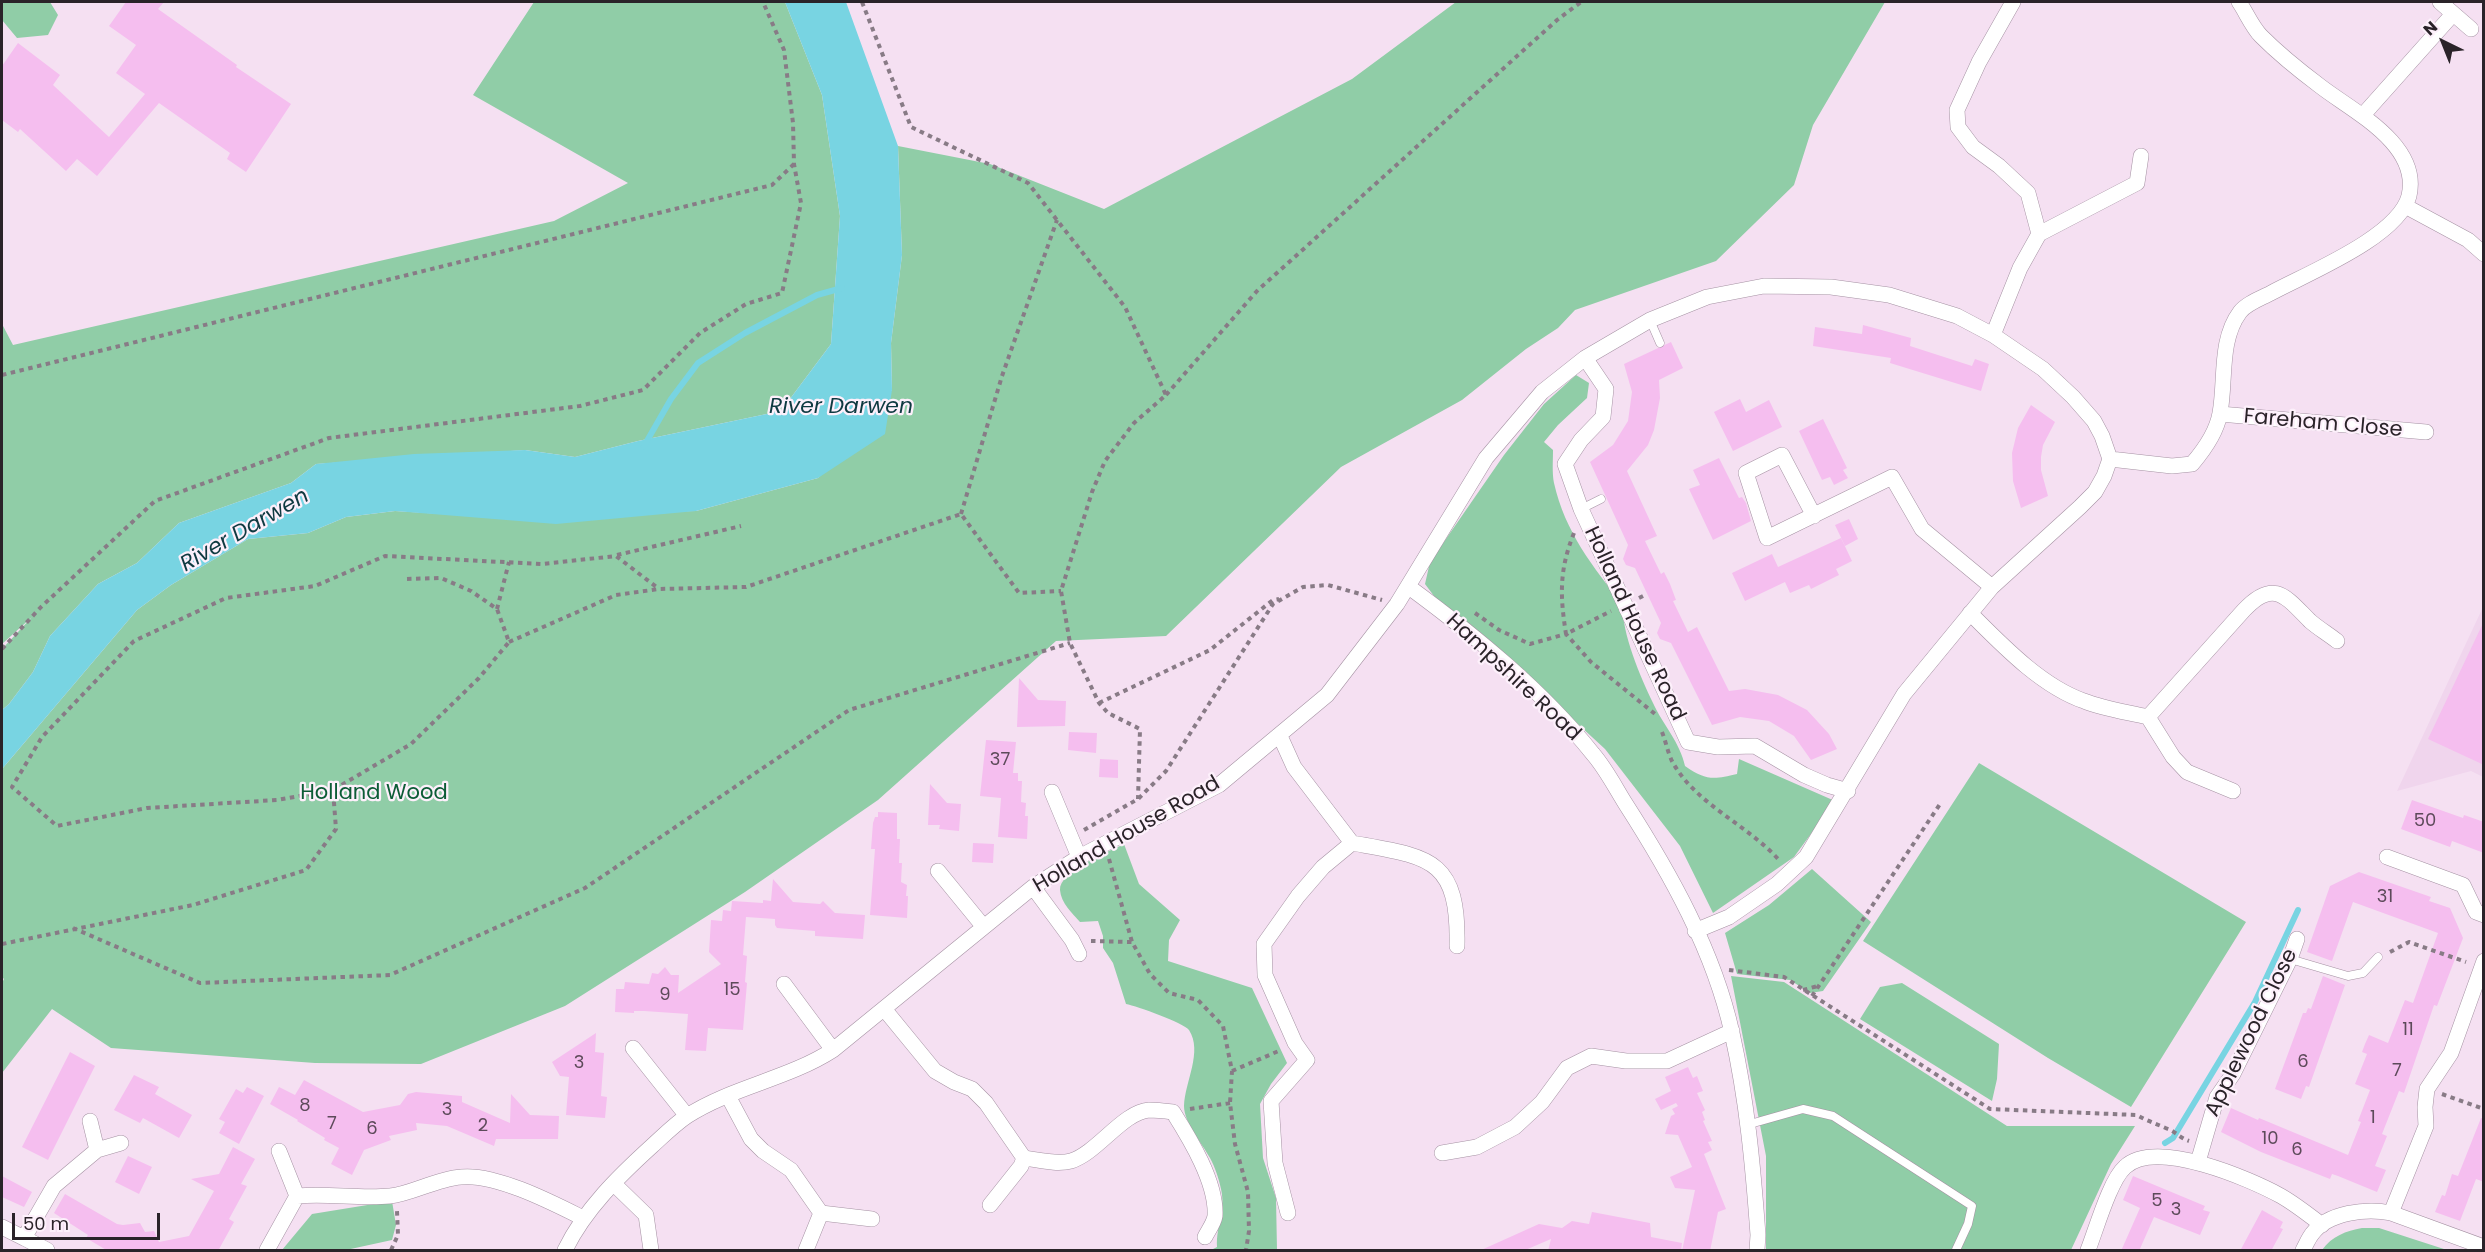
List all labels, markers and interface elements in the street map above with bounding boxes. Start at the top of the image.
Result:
north arrow [2413,12,2473,72]
text: N [2418,16,2443,41]
water label: River Darwen [769,394,913,420]
street label: Fareham Close [2243,405,2403,443]
water label: River Darwen [176,484,314,578]
street label: Holland House Road [1578,523,1690,725]
street label: Hampshire Road [1440,609,1586,747]
house number: 37 [990,749,1010,771]
street label: Holland House Road [1029,771,1225,899]
park label: Holland Wood [300,781,448,807]
house number: 50 [2414,810,2436,832]
house number: 31 [2377,886,2393,908]
street label: Applewood Close [2200,945,2304,1121]
house number: 15 [723,979,741,1001]
house number: 9 [659,984,671,1006]
house number: 11 [2402,1019,2414,1041]
house number: 6 [2297,1051,2309,1073]
house number: 3 [574,1052,584,1074]
house number: 7 [2392,1060,2402,1082]
house number: 8 [299,1095,311,1117]
house number: 3 [442,1099,452,1121]
house number: 1 [2370,1107,2376,1129]
house number: 7 [327,1113,337,1135]
house number: 2 [478,1115,488,1137]
house number: 6 [366,1118,378,1140]
house number: 10 [2261,1128,2279,1150]
house number: 6 [2291,1139,2303,1161]
house number: 5 [2151,1190,2163,1212]
house number: 3 [2171,1199,2181,1221]
scale bar [15,1201,164,1239]
text: 50 m [23,1211,69,1236]

